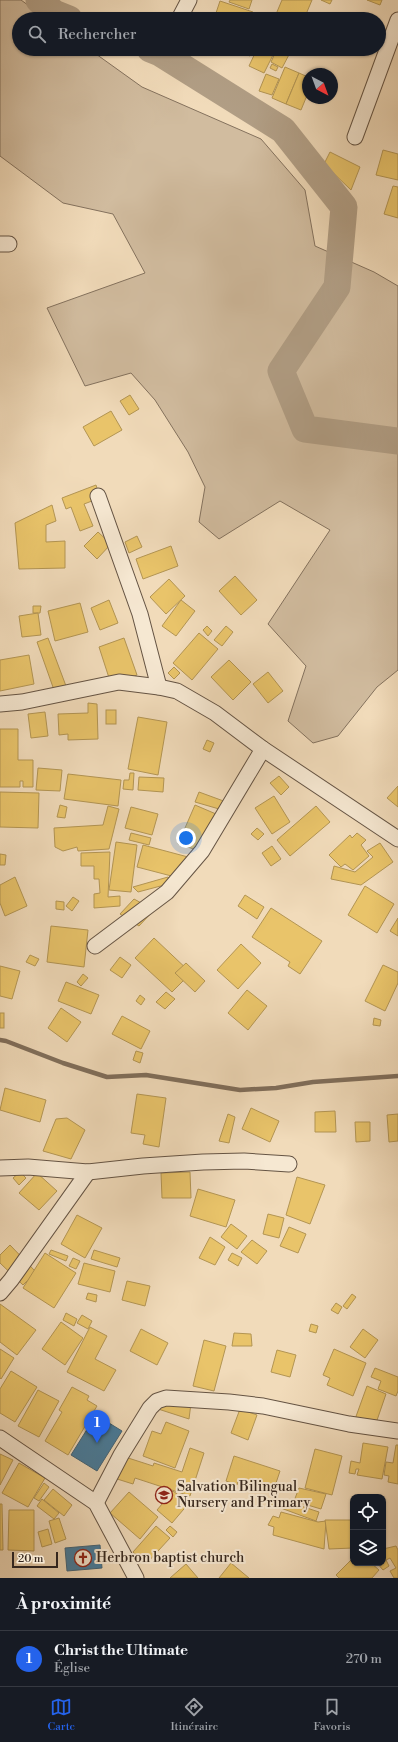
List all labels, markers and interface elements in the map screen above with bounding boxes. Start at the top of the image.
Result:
search box [12,12,386,56]
icon: search [26,23,48,45]
text: Rechercher [58,25,137,44]
north arrow [302,68,338,104]
your location [176,828,196,848]
pin: 1 [84,1410,110,1443]
place label: Salvation Bilingual Nursery and Primary [177,1478,310,1512]
school or university icon: Salvation Bilingual Nursery and Primary [154,1485,174,1505]
map controls [350,1494,386,1566]
button: locate [350,1494,386,1530]
button: layers [350,1530,386,1566]
church icon: Herbron baptist church [73,1548,93,1568]
place label: Herbron baptist church [96,1549,245,1567]
scale bar [12,1550,58,1569]
text: 20 m [18,1552,43,1566]
text: À proximité [16,1593,111,1615]
text: Christ the Ultimate [54,1641,188,1660]
text: 1 [26,1651,32,1667]
text: 270 m [346,1651,382,1667]
text: Église [54,1660,90,1676]
tab: Carte [48,1696,75,1734]
tab: Itinéraire [170,1696,218,1734]
tab: Favoris [314,1696,350,1734]

